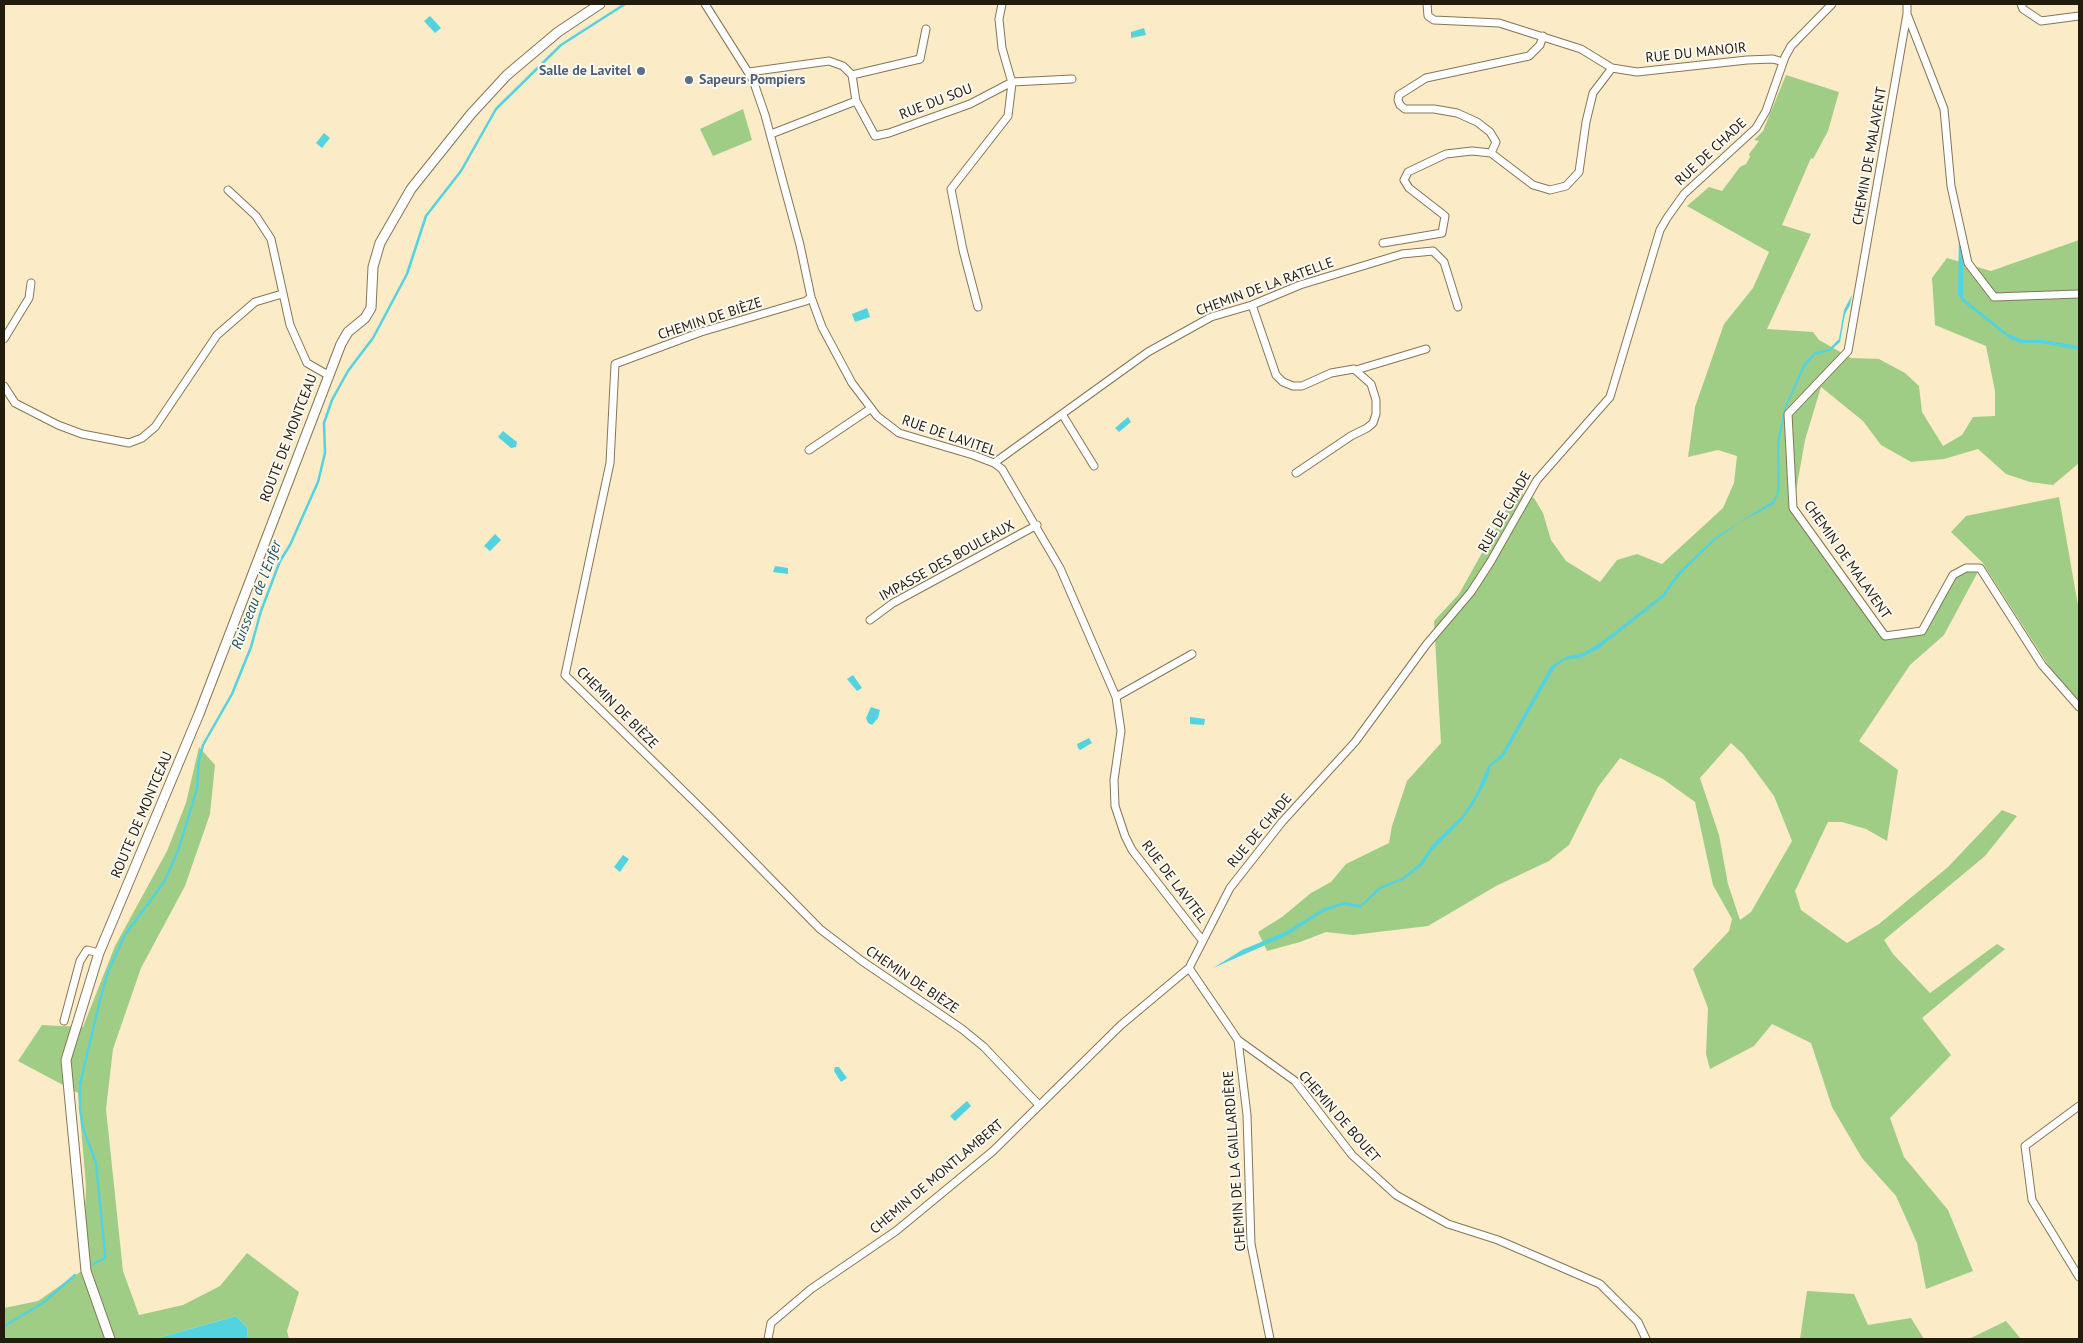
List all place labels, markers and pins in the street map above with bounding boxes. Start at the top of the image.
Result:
place label: Salle de Lavitel [539,63,631,79]
marker: Salle de Lavitel [635,65,647,77]
place label: Sapeurs Pompiers [699,72,805,88]
marker: Sapeurs Pompiers [683,74,695,86]

